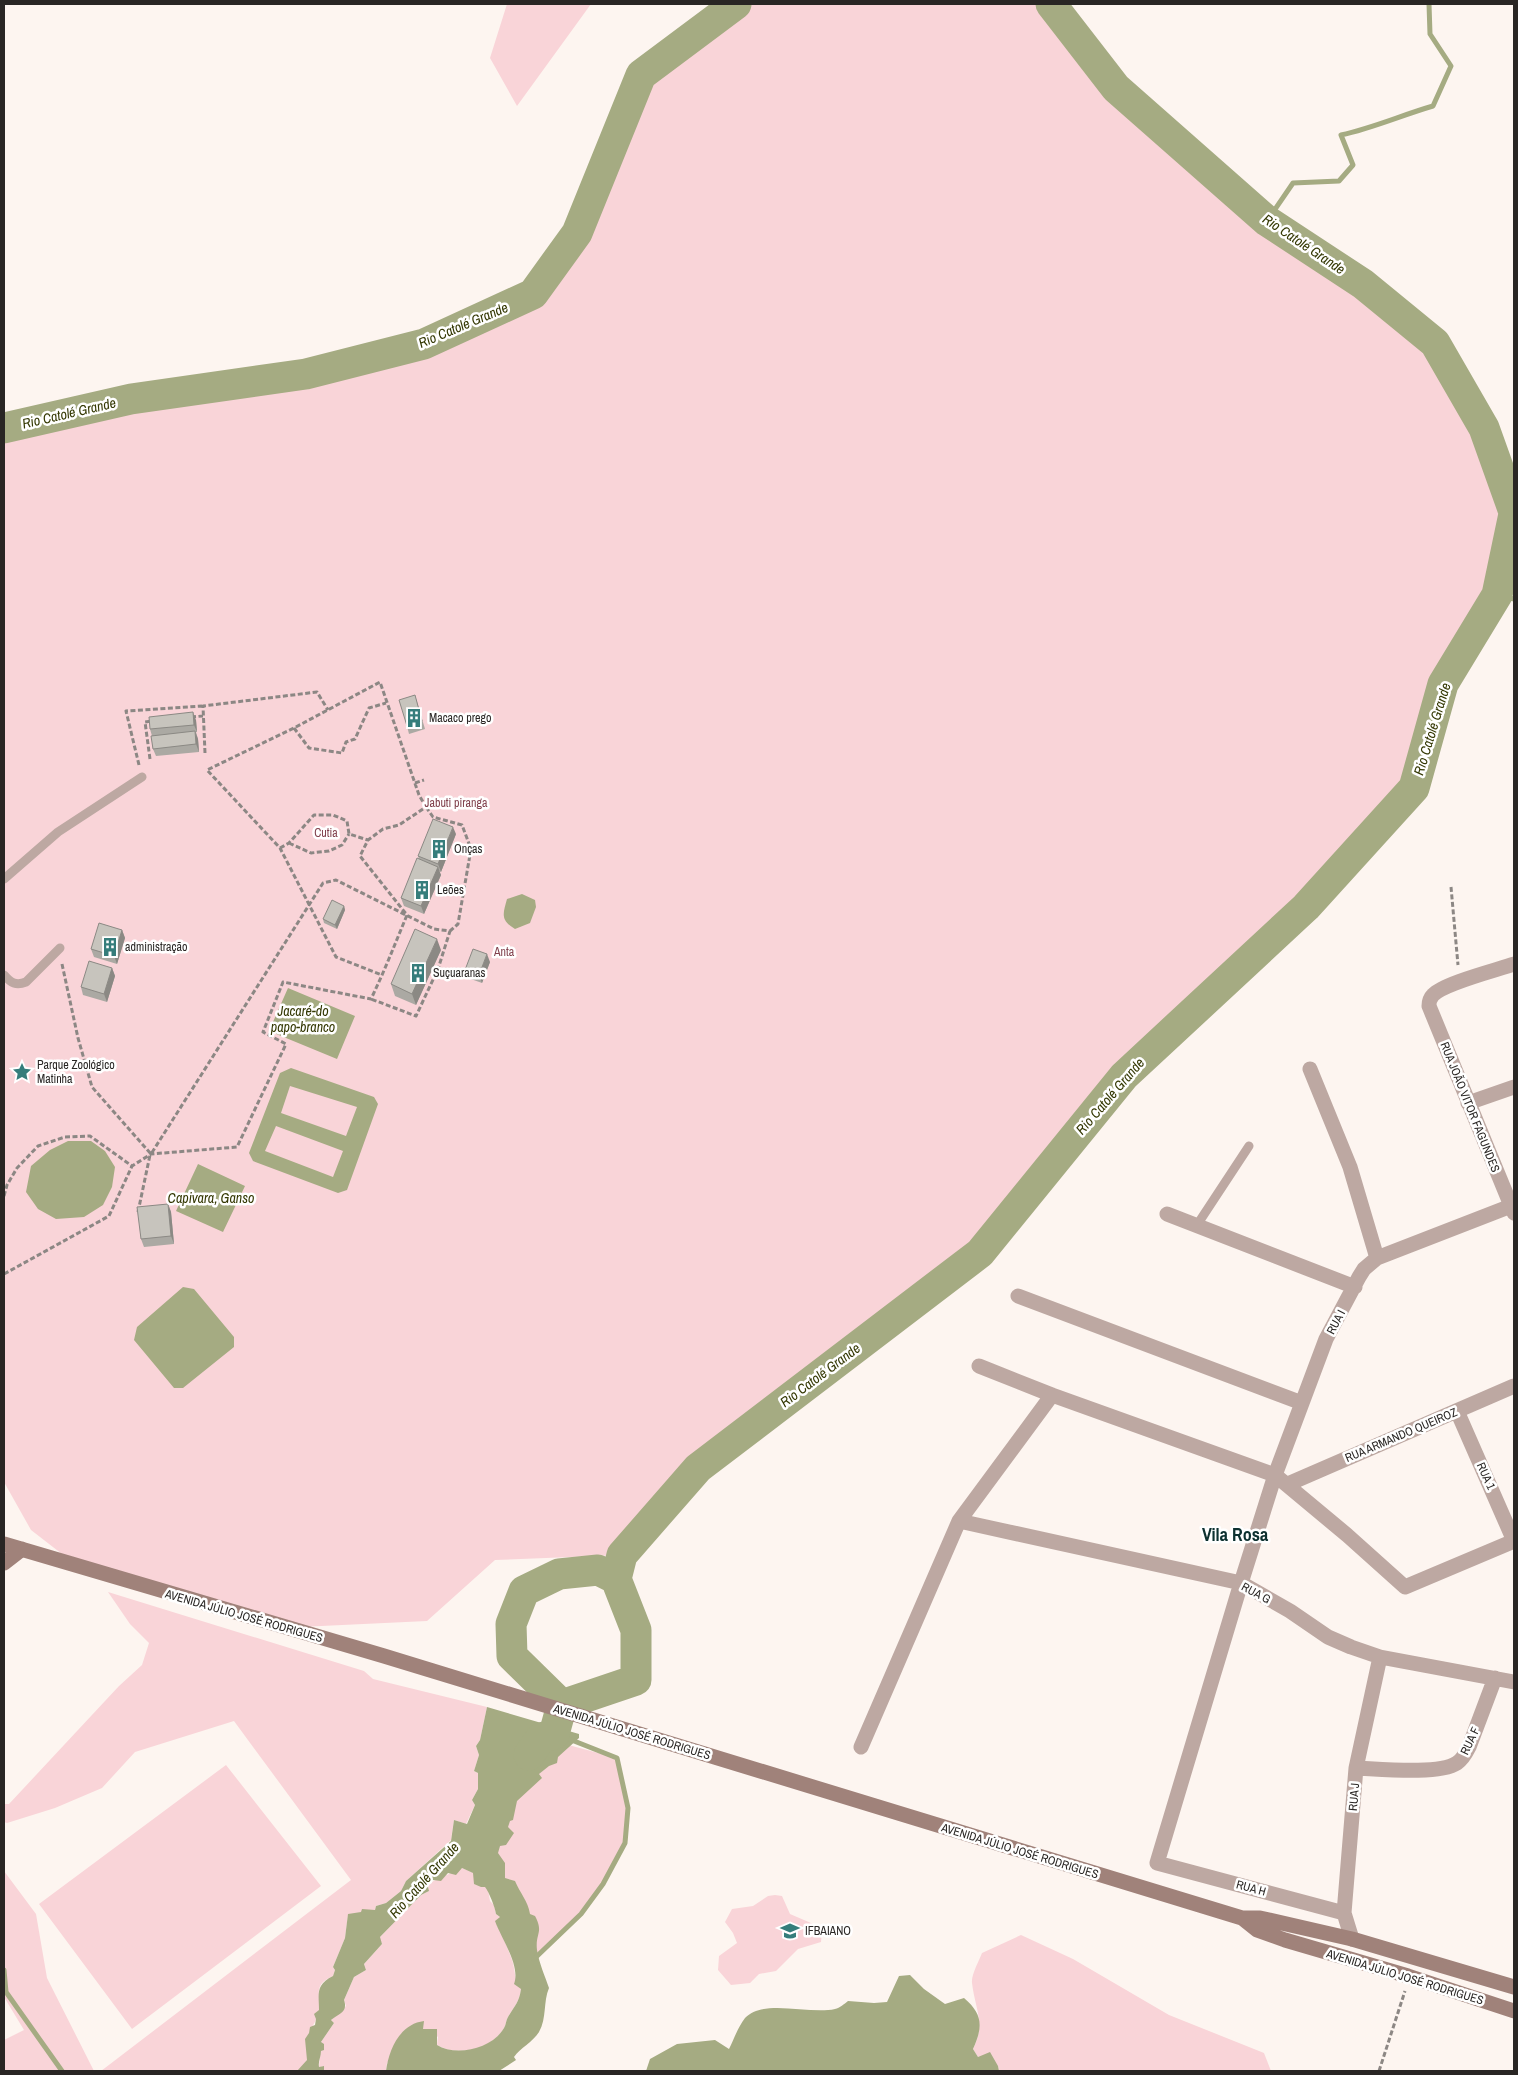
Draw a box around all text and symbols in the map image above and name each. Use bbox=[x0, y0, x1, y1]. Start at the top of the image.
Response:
water label: Rio Catolé Grande bbox=[1259, 210, 1349, 278]
water label: Rio Catolé Grande bbox=[415, 298, 511, 352]
water label: Rio Catolé Grande bbox=[20, 393, 118, 433]
water label: Rio Catolé Grande bbox=[1409, 681, 1455, 777]
building icon: Macaco prego bbox=[403, 707, 425, 729]
place label: Macaco prego bbox=[429, 710, 491, 726]
park label: Jabuti piranga bbox=[425, 795, 488, 811]
park label: Cutia bbox=[314, 825, 338, 841]
building icon: Onças bbox=[428, 838, 450, 860]
place label: Onças bbox=[454, 841, 483, 857]
building icon: Leões bbox=[411, 879, 433, 901]
place label: Leões bbox=[437, 882, 464, 898]
building icon: administração bbox=[99, 936, 121, 958]
place label: administração bbox=[125, 939, 187, 955]
park label: Anta bbox=[493, 944, 515, 960]
building icon: Suçuaranas bbox=[407, 962, 429, 984]
place label: Suçuaranas bbox=[433, 965, 486, 981]
water label: Jacaré-do papo-branco bbox=[270, 1002, 335, 1036]
street label: RUA JOÃO VITOR FAGUNDES bbox=[1436, 1039, 1504, 1175]
water label: Rio Catolé Grande bbox=[1072, 1054, 1148, 1138]
place label: Parque Zoológico Matinha bbox=[37, 1057, 115, 1087]
place icon: Parque Zoológico Matinha bbox=[11, 1061, 33, 1083]
water label: Capivara, Ganso bbox=[168, 1189, 254, 1207]
street label: RUA I bbox=[1323, 1307, 1349, 1337]
water label: Rio Catolé Grande bbox=[776, 1339, 864, 1411]
street label: RUA ARMANDO QUEIROZ bbox=[1343, 1404, 1459, 1466]
street label: RUA 1 bbox=[1473, 1460, 1499, 1493]
district label: Vila Rosa bbox=[1202, 1522, 1269, 1547]
street label: RUA G bbox=[1239, 1579, 1273, 1607]
street label: AVENIDA JÚLIO JOSÉ RODRIGUES bbox=[162, 1586, 325, 1646]
street label: AVENIDA JÚLIO JOSÉ RODRIGUES bbox=[551, 1700, 713, 1764]
street label: RUA F bbox=[1457, 1724, 1483, 1758]
street label: RUA J bbox=[1345, 1782, 1363, 1812]
street label: AVENIDA JÚLIO JOSÉ RODRIGUES bbox=[939, 1819, 1101, 1883]
water label: Rio Catolé Grande bbox=[385, 1838, 463, 1922]
street label: RUA H bbox=[1234, 1876, 1268, 1900]
school or university icon: IFBAIANO bbox=[779, 1920, 801, 1942]
place label: IFBAIANO bbox=[805, 1923, 851, 1939]
street label: AVENIDA JÚLIO JOSÉ RODRIGUES bbox=[1324, 1945, 1486, 2009]

